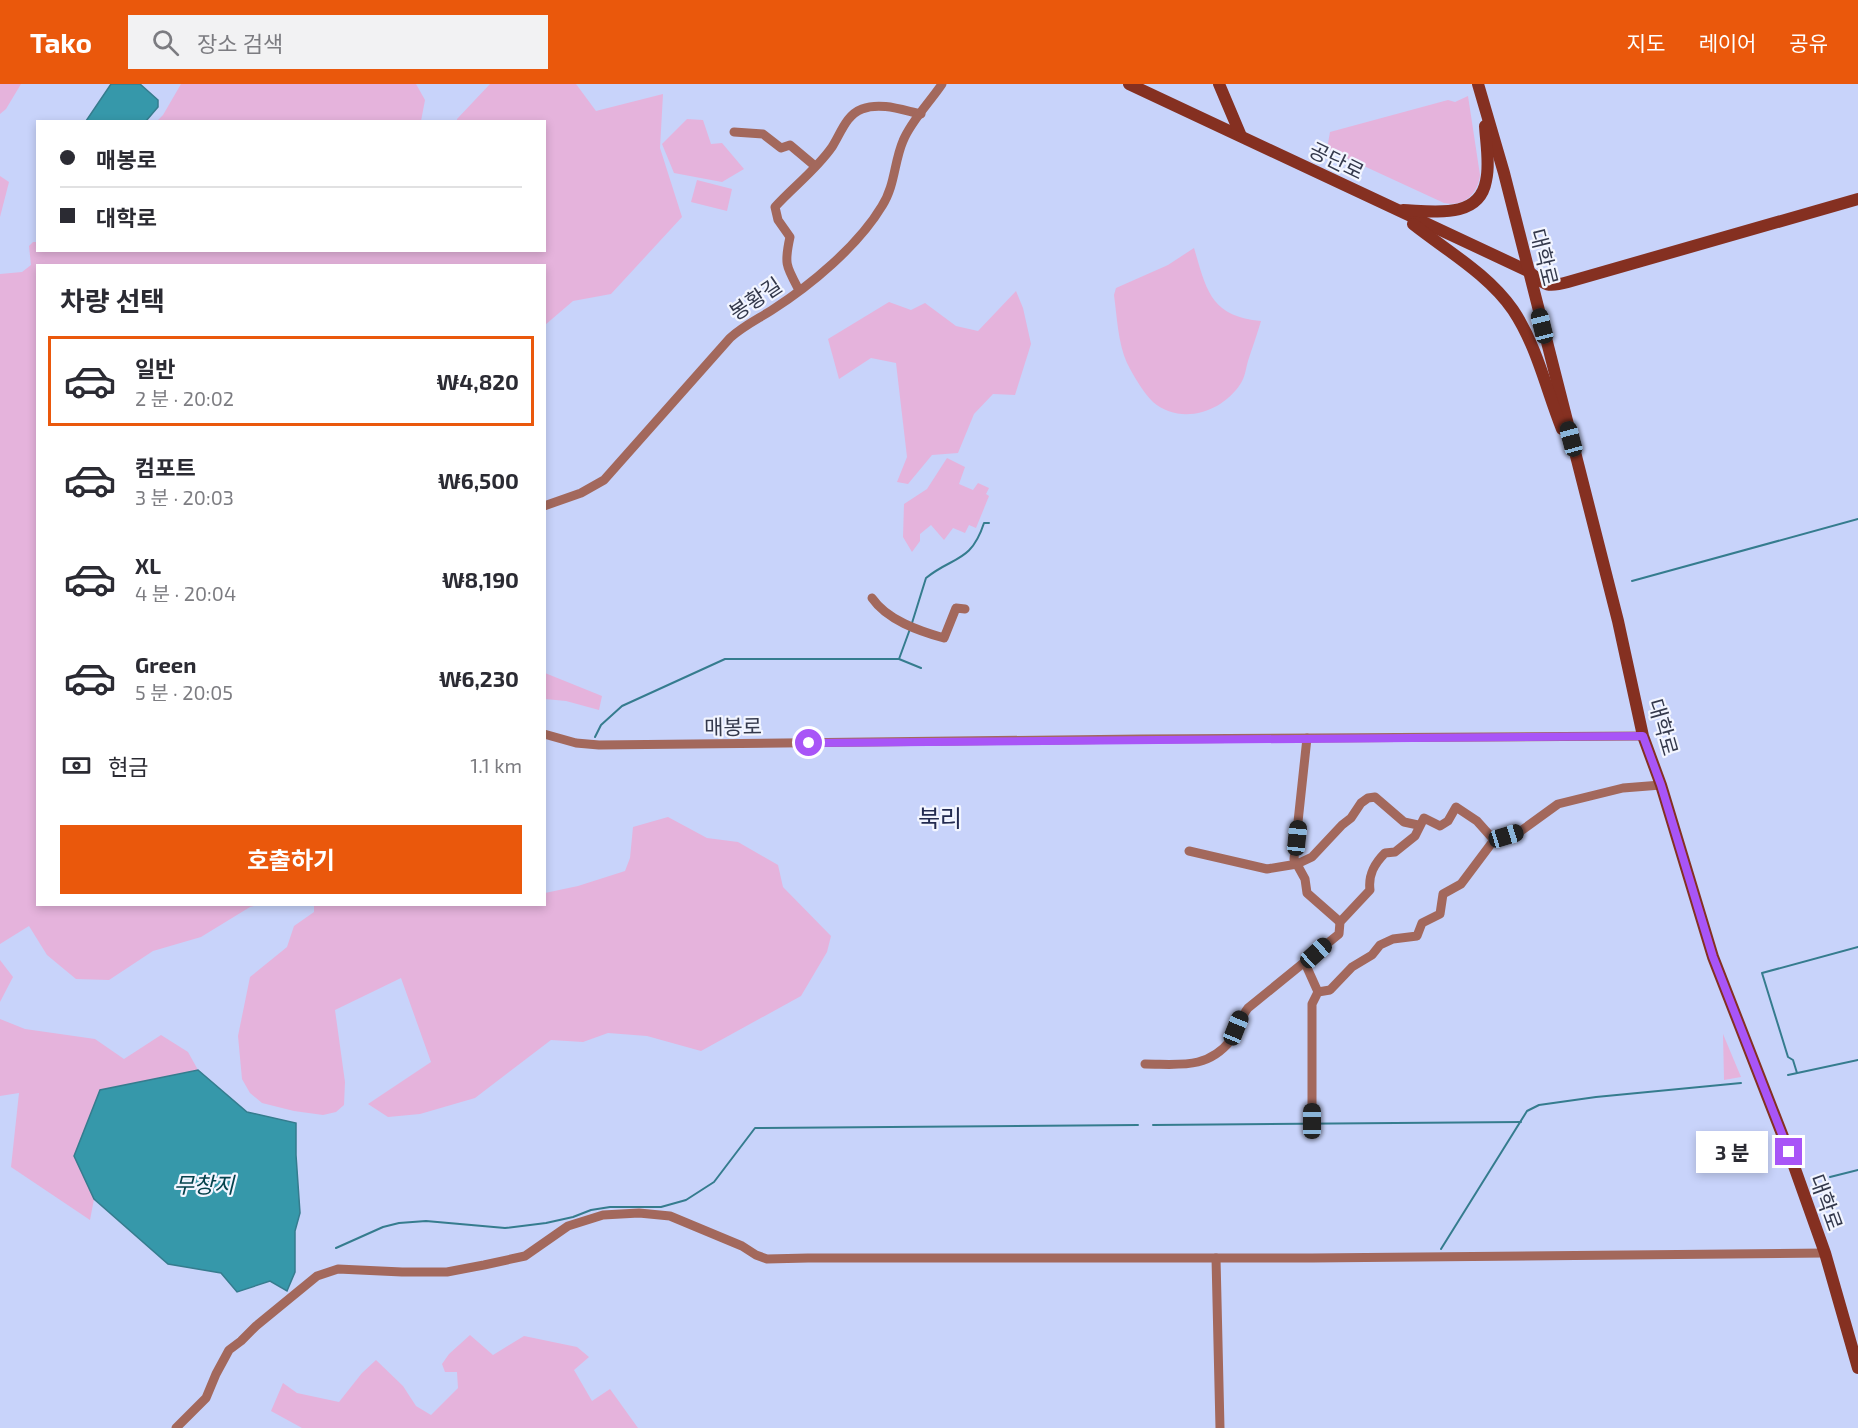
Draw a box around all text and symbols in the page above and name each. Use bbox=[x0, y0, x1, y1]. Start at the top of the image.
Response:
search box bbox=[128, 15, 548, 69]
text: Tako bbox=[30, 25, 92, 59]
icon: search bbox=[149, 26, 182, 59]
text: 장소 검색 bbox=[197, 30, 283, 56]
text: 지도 bbox=[1627, 30, 1665, 55]
text: 레이어 bbox=[1698, 30, 1756, 55]
text: 공유 bbox=[1789, 30, 1828, 55]
street label: 공단로 bbox=[1305, 136, 1369, 184]
text: 매봉로 bbox=[96, 146, 157, 172]
text: 대학로 bbox=[96, 204, 157, 230]
street label: 대학로 bbox=[1526, 226, 1564, 288]
street label: 봉황길 bbox=[724, 271, 786, 325]
text: 차량 선택 bbox=[60, 284, 165, 316]
car bbox=[1529, 306, 1555, 346]
icon: car bbox=[63, 354, 117, 408]
text: 일반 bbox=[135, 355, 175, 381]
text: ₩4,820 bbox=[437, 368, 519, 394]
text: 2 분 · 20:02 bbox=[135, 386, 234, 410]
car bbox=[1558, 419, 1584, 459]
icon: car bbox=[63, 453, 117, 507]
text: 컴포트 bbox=[135, 454, 196, 480]
text: ₩6,500 bbox=[438, 467, 519, 493]
text: 3 분 · 20:03 bbox=[135, 485, 234, 509]
icon: car bbox=[63, 552, 117, 606]
text: XL bbox=[135, 552, 161, 578]
text: ₩8,190 bbox=[442, 566, 519, 592]
text: 4 분 · 20:04 bbox=[135, 581, 236, 605]
icon: car bbox=[63, 651, 117, 705]
text: Green bbox=[135, 651, 197, 677]
text: ₩6,230 bbox=[439, 665, 519, 691]
text: 5 분 · 20:05 bbox=[135, 680, 233, 704]
street label: 대학로 bbox=[1644, 696, 1684, 758]
street label: 매봉로 bbox=[704, 713, 762, 739]
route start bbox=[795, 729, 822, 756]
icon: cash bbox=[60, 749, 93, 782]
text: 현금 bbox=[108, 753, 148, 779]
text: 1.1 km bbox=[470, 753, 522, 777]
district label: 북리 bbox=[918, 803, 962, 832]
car bbox=[1286, 819, 1308, 857]
car bbox=[1486, 822, 1526, 850]
button: 호출하기 bbox=[60, 825, 522, 894]
car bbox=[1297, 934, 1335, 972]
car bbox=[1221, 1008, 1251, 1048]
car bbox=[1303, 1103, 1321, 1139]
callout: 3 분 bbox=[1696, 1131, 1768, 1173]
route end bbox=[1775, 1138, 1802, 1165]
text: 3 분 bbox=[1715, 1140, 1749, 1164]
street label: 대학로 bbox=[1805, 1170, 1849, 1234]
water label: 무창지 bbox=[174, 1171, 236, 1197]

